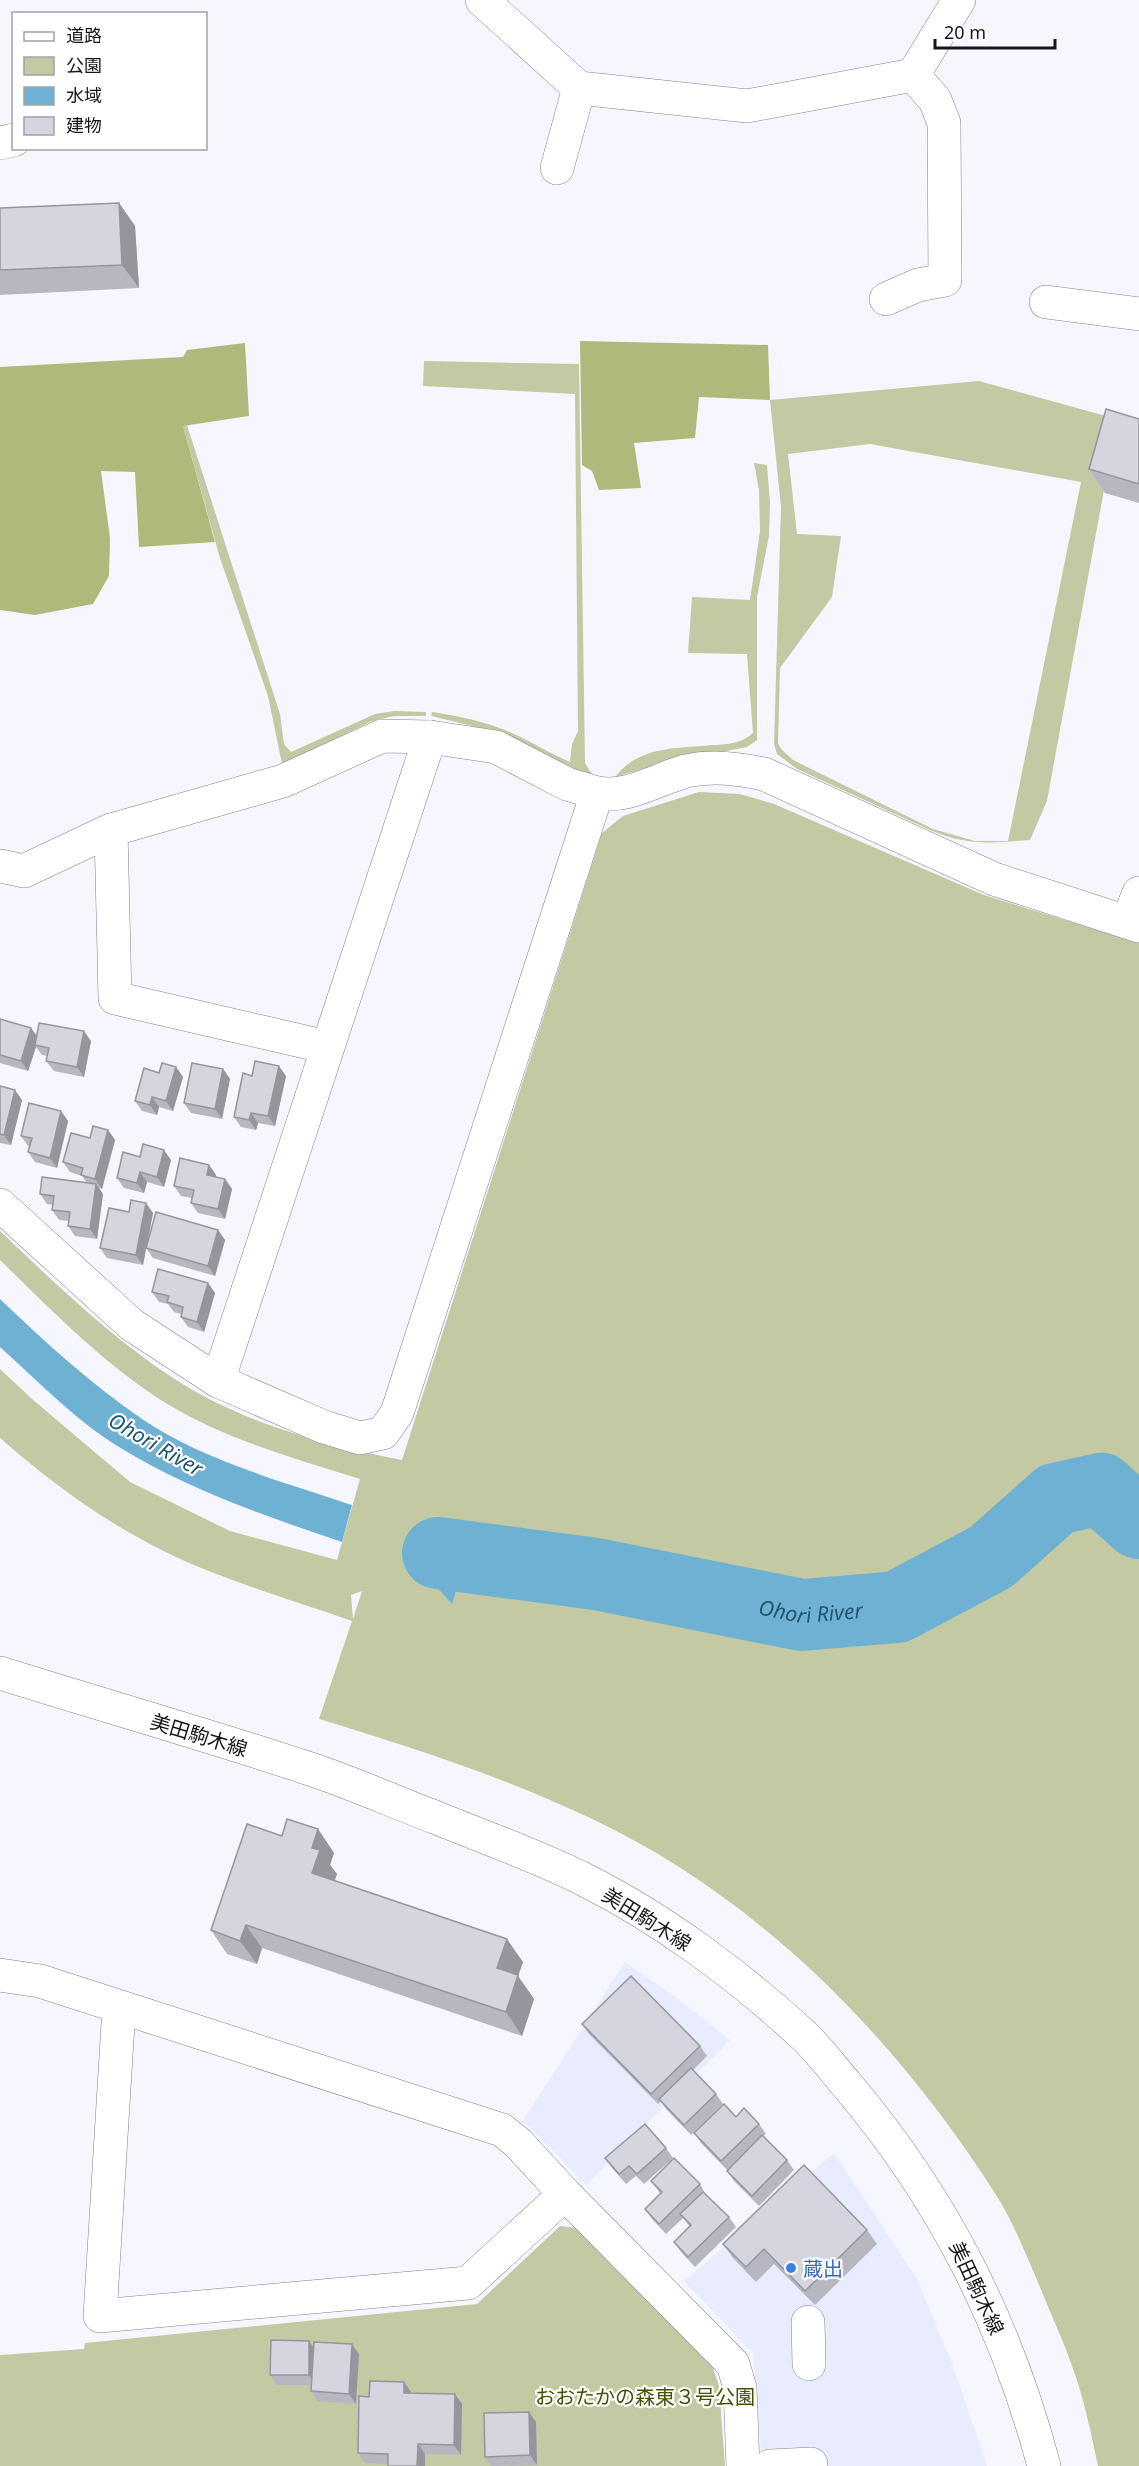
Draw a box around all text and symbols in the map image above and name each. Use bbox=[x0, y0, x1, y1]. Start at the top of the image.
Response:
legend bbox=[12, 12, 207, 150]
scale bar bbox=[935, 12, 1055, 50]
text: 20 m bbox=[944, 20, 986, 44]
text: 道路 bbox=[66, 23, 102, 47]
text: 公園 bbox=[66, 53, 102, 77]
text: 水域 bbox=[66, 83, 102, 107]
text: 建物 bbox=[66, 113, 102, 137]
water label: Ohori River bbox=[104, 1406, 210, 1483]
water label: Ohori River bbox=[756, 1593, 865, 1630]
street label: 美田駒木線 bbox=[147, 1707, 251, 1763]
street label: 美田駒木線 bbox=[597, 1881, 697, 1957]
street label: 美田駒木線 bbox=[944, 2237, 1010, 2339]
place label: 蔵出 bbox=[803, 2255, 843, 2282]
marker: 蔵出 bbox=[784, 2261, 798, 2275]
park label: おおたかの森東３号公園 bbox=[535, 2383, 755, 2410]

